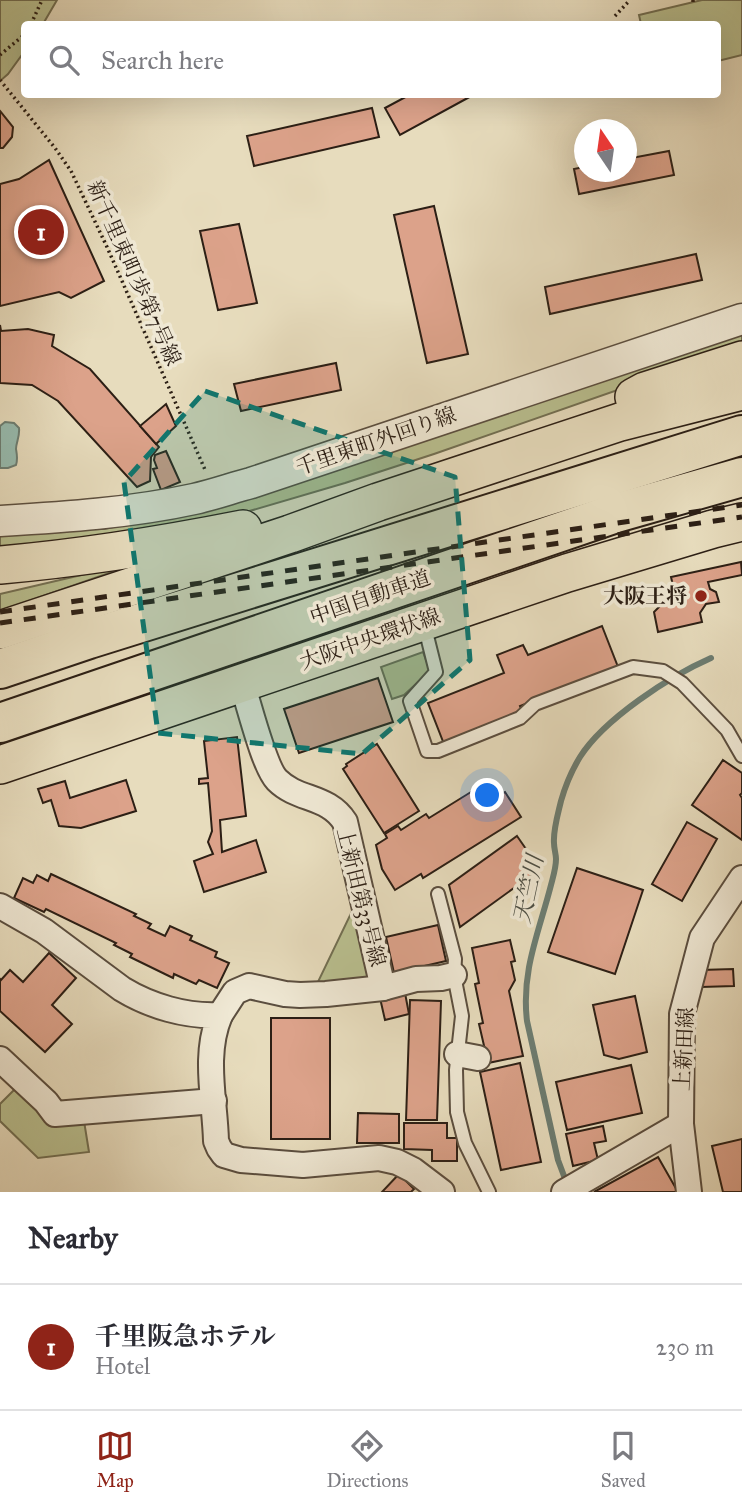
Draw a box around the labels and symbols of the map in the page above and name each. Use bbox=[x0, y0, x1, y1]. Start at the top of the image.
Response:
north arrow bbox=[574, 119, 637, 182]
street label: 新千里東町歩第7号線 bbox=[81, 176, 187, 370]
pin: 1 bbox=[18, 206, 64, 258]
street label: 千里東町外回り線 bbox=[292, 401, 460, 481]
street label: 中国自動車道 bbox=[306, 564, 434, 630]
place label: 大阪王将 bbox=[603, 583, 687, 609]
marker: 大阪王将 bbox=[693, 588, 709, 604]
street label: 大阪中央環状線 bbox=[296, 603, 444, 675]
your location bbox=[470, 778, 504, 812]
street label: 上新田第33号線 bbox=[331, 825, 391, 969]
water label: 天竺川 bbox=[507, 849, 549, 926]
street label: 上新田線 bbox=[669, 1006, 699, 1092]

